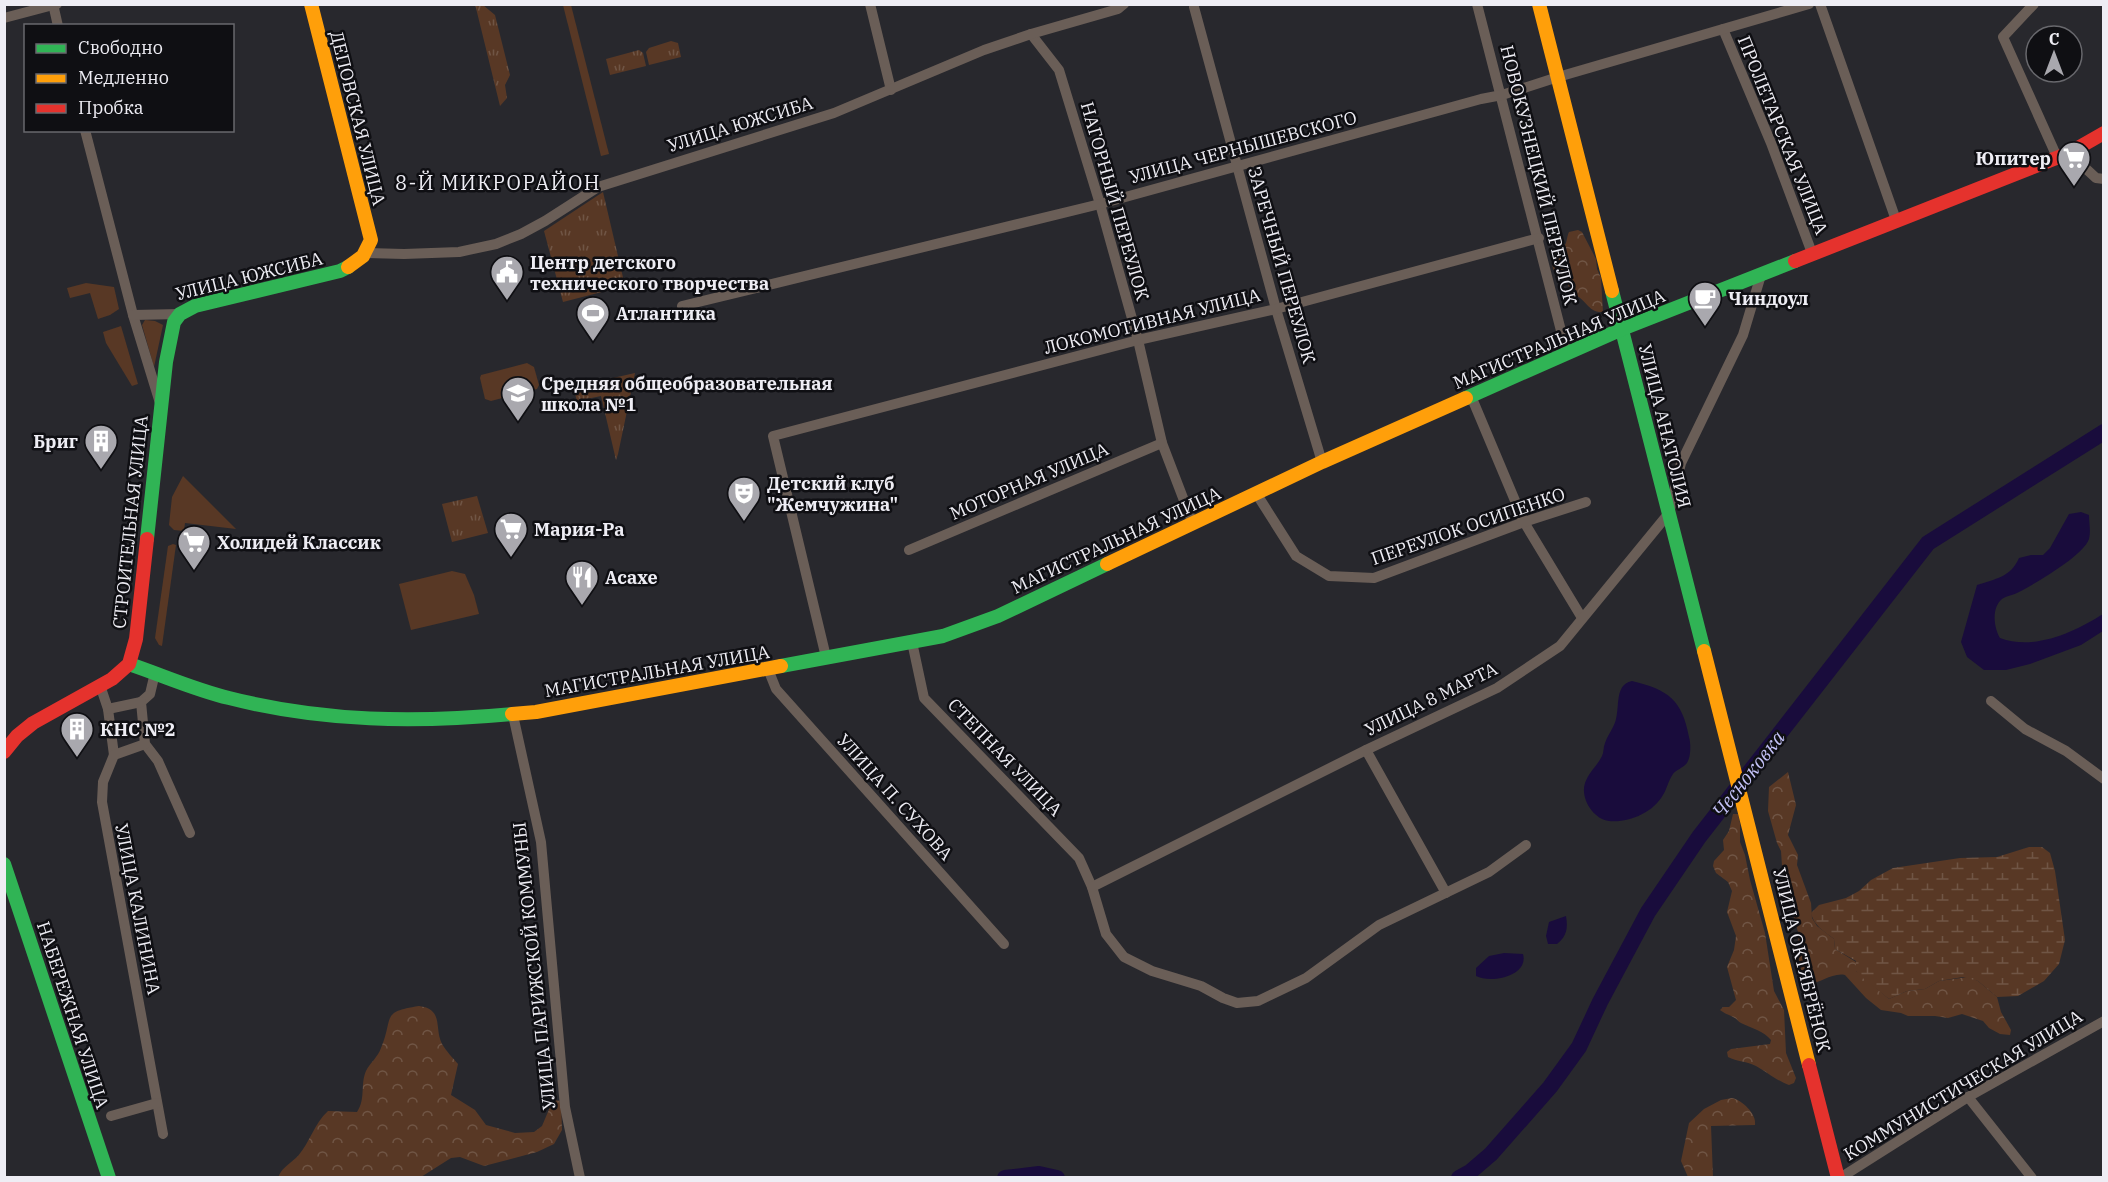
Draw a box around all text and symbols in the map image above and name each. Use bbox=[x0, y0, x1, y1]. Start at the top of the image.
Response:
legend bbox=[24, 24, 234, 132]
north arrow bbox=[2024, 24, 2084, 84]
street label: ДЕПОВСКАЯ УЛИЦА bbox=[325, 28, 391, 208]
text: С bbox=[2049, 29, 2059, 49]
street label: ПРОЛЕТАРСКАЯ УЛИЦА bbox=[1733, 32, 1834, 238]
text: Свободно bbox=[78, 36, 163, 59]
street label: НОВОКУЗНЕЦКИЙ ПЕРЕУЛОК bbox=[1496, 43, 1583, 308]
text: Медленно bbox=[78, 66, 169, 89]
street label: УЛИЦА ЮЖСИБА bbox=[664, 91, 816, 157]
text: Пробка bbox=[78, 96, 144, 119]
street label: НАГОРНЫЙ ПЕРЕУЛОК bbox=[1076, 99, 1155, 304]
street label: УЛИЦА ЧЕРНЫШЕВСКОГО bbox=[1127, 106, 1359, 188]
supermarket icon: Юпитер bbox=[2056, 140, 2092, 187]
place label: Юпитер bbox=[1975, 147, 2051, 170]
street label: ЗАРЕЧНЫЙ ПЕРЕУЛОК bbox=[1243, 164, 1321, 367]
district label: 8-Й МИКРОРАЙОН bbox=[395, 169, 601, 196]
street label: УЛИЦА ЮЖСИБА bbox=[173, 246, 326, 305]
place label: Центр детского технического творчества bbox=[530, 251, 769, 295]
public building icon: Центр детского технического творчества bbox=[489, 254, 525, 301]
cafe icon: Чиндоул bbox=[1687, 280, 1723, 327]
street label: ЛОКОМОТИВНАЯ УЛИЦА bbox=[1041, 283, 1263, 359]
street label: МАГИСТРАЛЬНАЯ УЛИЦА bbox=[1449, 284, 1669, 394]
place label: Чиндоул bbox=[1728, 287, 1809, 310]
sports icon: Атлантика bbox=[575, 295, 611, 342]
place label: Атлантика bbox=[616, 302, 716, 325]
street label: УЛИЦА АНАТОЛИЯ bbox=[1634, 342, 1696, 510]
place label: Средняя общеобразовательная школа №1 bbox=[541, 372, 833, 416]
school or university icon: Средняя общеобразовательная школа №1 bbox=[500, 375, 536, 422]
street label: СТРОИТЕЛЬНАЯ УЛИЦА bbox=[107, 413, 153, 630]
building icon: Бриг bbox=[83, 423, 119, 470]
place label: Бриг bbox=[33, 430, 78, 453]
street label: МОТОРНАЯ УЛИЦА bbox=[946, 437, 1112, 525]
place label: Детский клуб "Жемчужина" bbox=[767, 472, 898, 516]
theatre icon: Детский клуб "Жемчужина" bbox=[726, 475, 762, 522]
street label: МАГИСТРАЛЬНАЯ УЛИЦА bbox=[1008, 481, 1225, 599]
street label: ПЕРЕУЛОК ОСИПЕНКО bbox=[1368, 482, 1568, 570]
supermarket icon: Мария-Ра bbox=[493, 511, 529, 558]
place label: Мария-Ра bbox=[534, 518, 625, 541]
supermarket icon: Холидей Классик bbox=[176, 524, 212, 571]
place label: Холидей Классик bbox=[217, 531, 381, 554]
restaurant icon: Асахе bbox=[564, 559, 600, 606]
place label: Асахе bbox=[605, 566, 658, 589]
street label: МАГИСТРАЛЬНАЯ УЛИЦА bbox=[543, 640, 772, 702]
street label: УЛИЦА 8 МАРТА bbox=[1361, 657, 1502, 741]
street label: СТЕПНАЯ УЛИЦА bbox=[943, 693, 1068, 821]
building icon: КНС №2 bbox=[59, 711, 95, 758]
place label: КНС №2 bbox=[100, 718, 176, 741]
water label: Чесноковка bbox=[1705, 725, 1791, 823]
street label: УЛИЦА П. СУХОВА bbox=[832, 729, 958, 866]
street label: УЛИЦА ПАРИЖСКОЙ КОММУНЫ bbox=[507, 821, 561, 1111]
street label: УЛИЦА КАЛИНИНА bbox=[110, 822, 166, 997]
street label: УЛИЦА ОКТЯБРЁНОК bbox=[1768, 865, 1836, 1055]
street label: НАБЕРЕЖНАЯ УЛИЦА bbox=[32, 918, 114, 1112]
street label: КОММУНИСТИЧЕСКАЯ УЛИЦА bbox=[1840, 1004, 2087, 1165]

